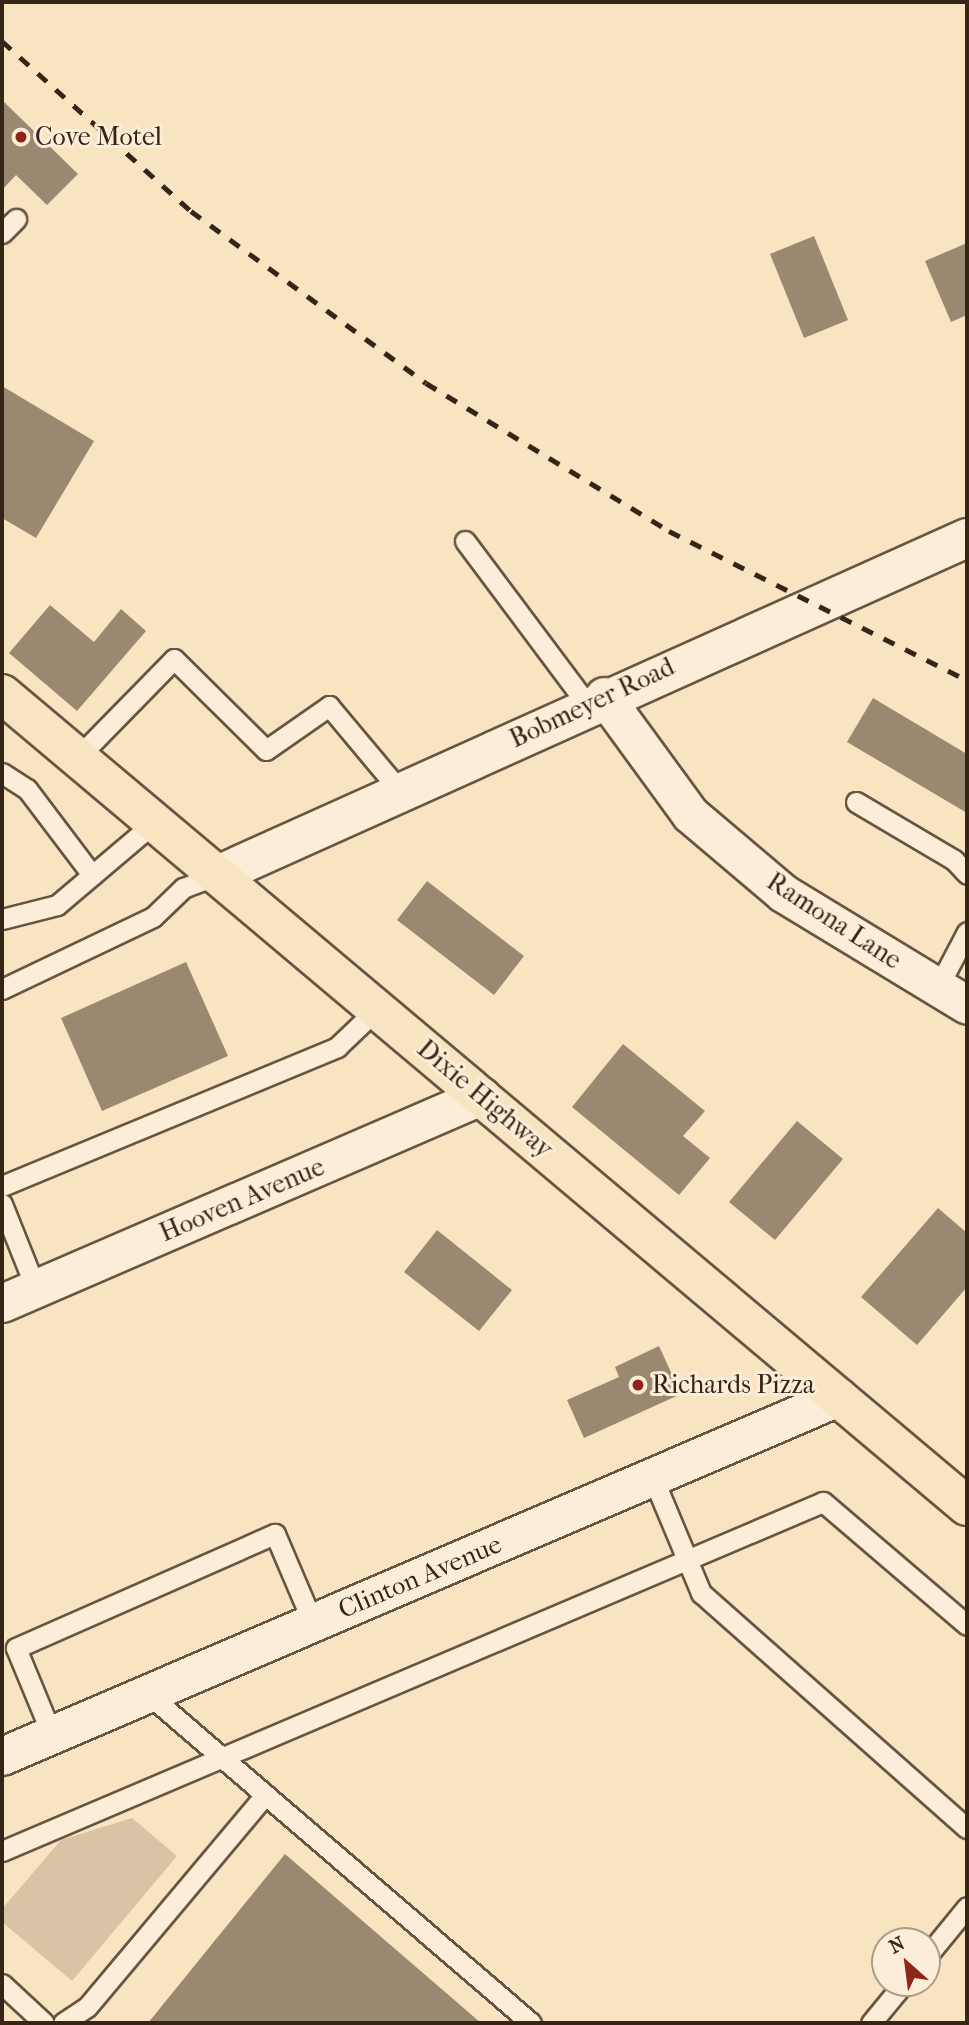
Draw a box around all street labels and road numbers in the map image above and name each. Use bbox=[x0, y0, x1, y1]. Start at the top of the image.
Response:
street label: Bobmeyer Road bbox=[505, 651, 679, 755]
street label: Ramona Lane bbox=[761, 866, 907, 976]
street label: Dixie Highway bbox=[411, 1033, 559, 1165]
street label: Hooven Avenue bbox=[155, 1151, 329, 1249]
street label: Clinton Avenue bbox=[334, 1529, 506, 1625]

